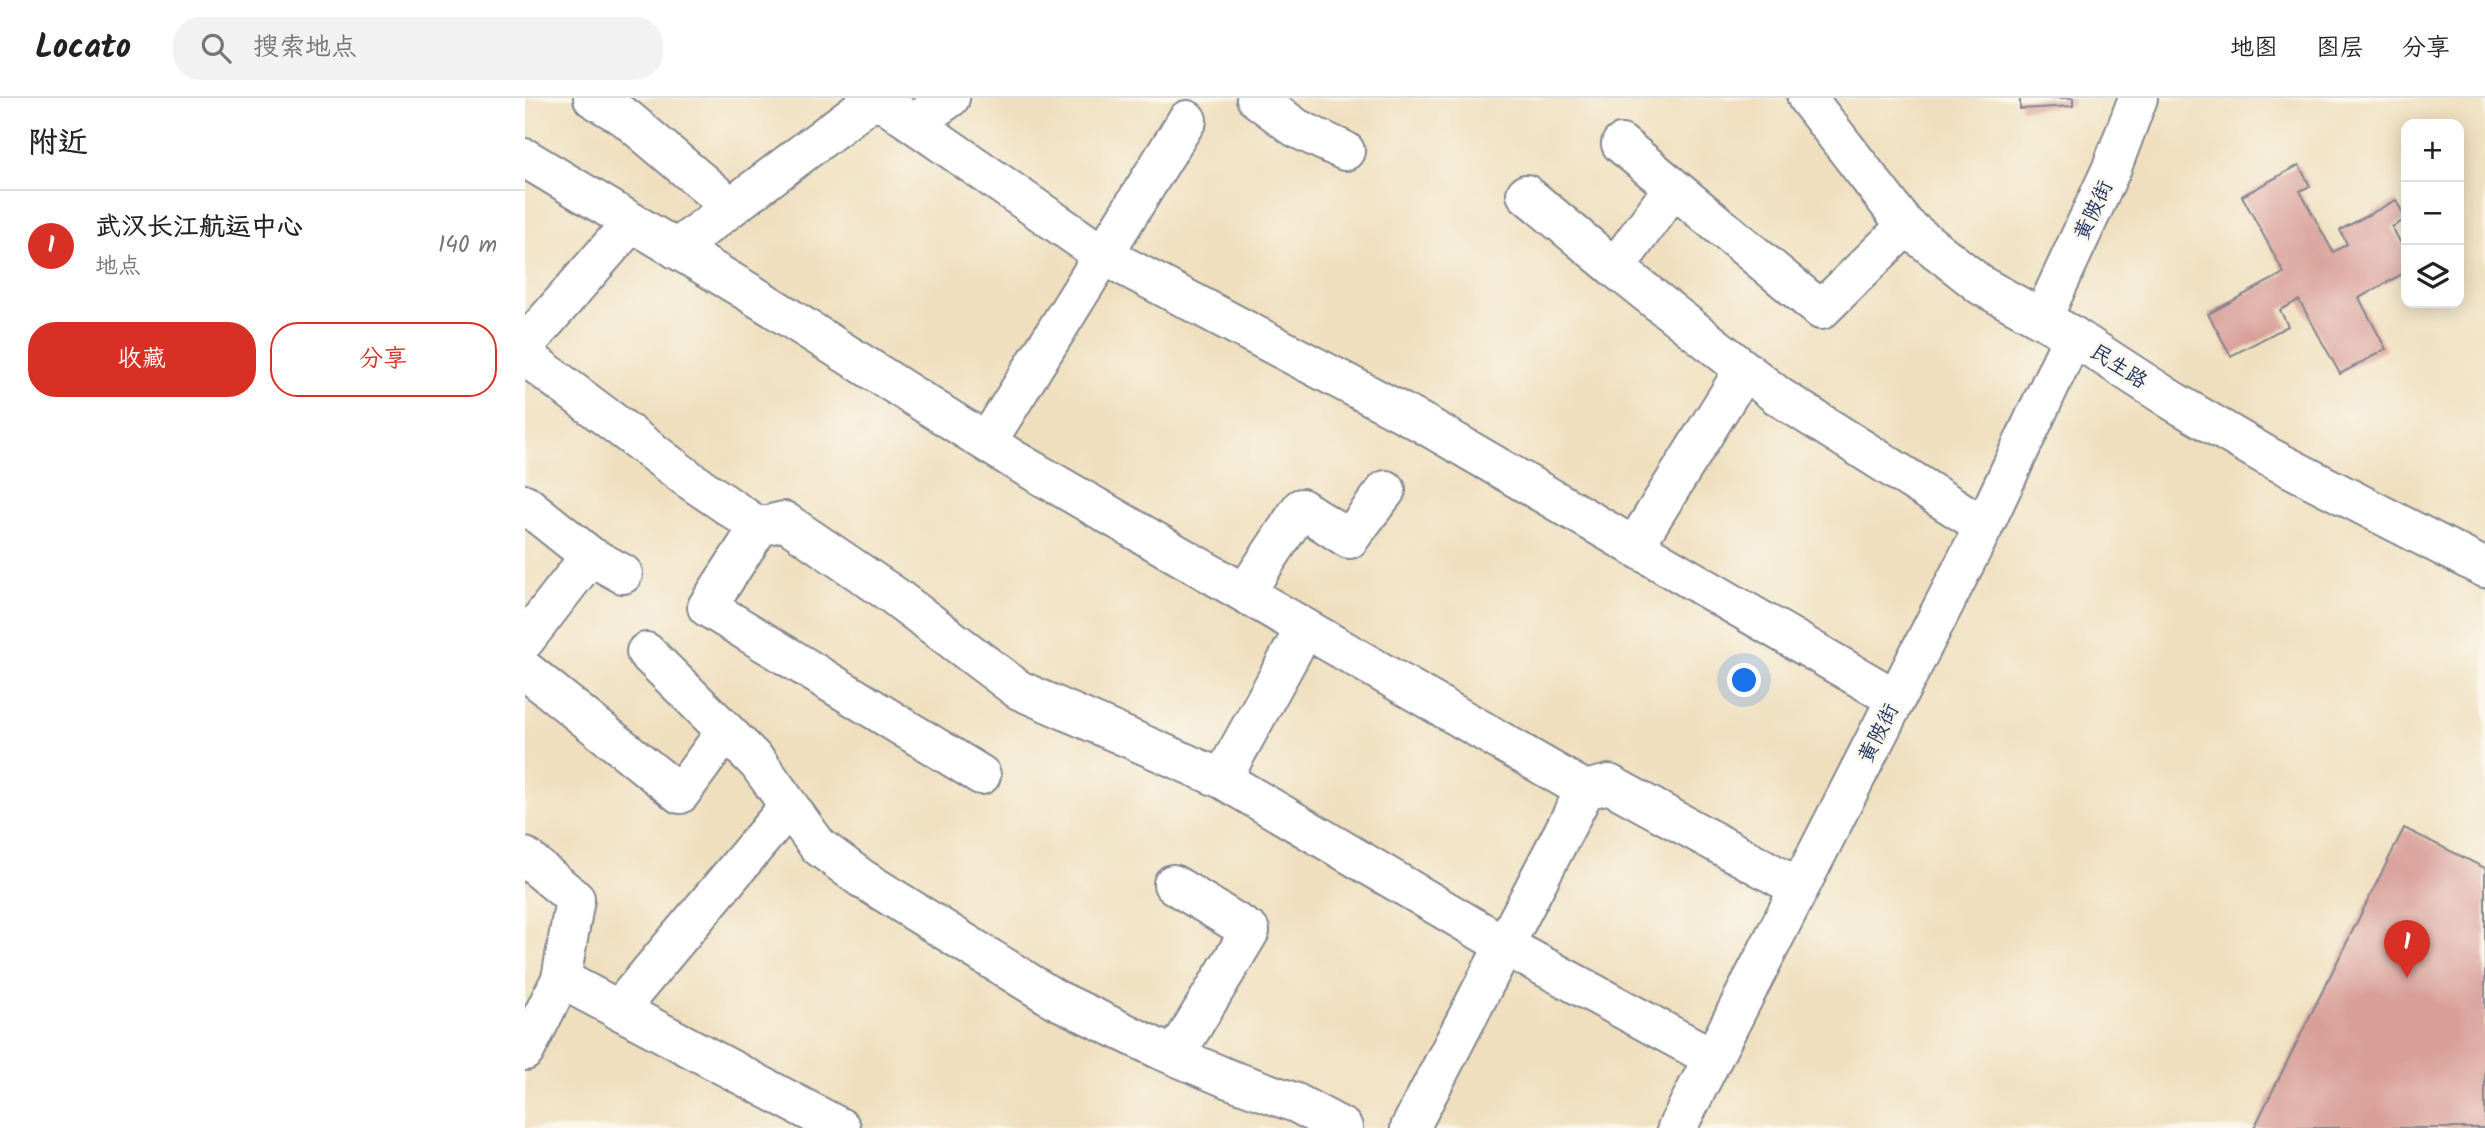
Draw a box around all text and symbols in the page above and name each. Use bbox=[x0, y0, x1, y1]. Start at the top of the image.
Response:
search box bbox=[173, 17, 663, 80]
text: Locato bbox=[35, 22, 131, 75]
text: 搜索地点 bbox=[253, 27, 357, 69]
icon: search bbox=[197, 29, 235, 67]
text: 地图 bbox=[2230, 29, 2278, 68]
text: 图层 bbox=[2316, 29, 2364, 68]
text: 分享 bbox=[2402, 29, 2450, 68]
map controls bbox=[2401, 119, 2464, 308]
button: + bbox=[2401, 119, 2464, 182]
text: 附近 bbox=[28, 120, 88, 168]
street label: 黄陂街 bbox=[2066, 175, 2123, 246]
button: − bbox=[2401, 182, 2464, 245]
text: 武汉长江航运中心 bbox=[95, 207, 303, 249]
text: 1 bbox=[48, 228, 54, 264]
text: 140 m bbox=[438, 228, 497, 264]
button: layers bbox=[2401, 245, 2464, 308]
text: 地点 bbox=[95, 249, 141, 285]
button: 收藏 bbox=[28, 322, 256, 397]
button: 分享 bbox=[270, 322, 497, 397]
street label: 民生路 bbox=[2083, 336, 2154, 398]
your location bbox=[1727, 663, 1761, 697]
street label: 黄陂街 bbox=[1850, 698, 1908, 769]
pin: 1 bbox=[2384, 920, 2430, 978]

